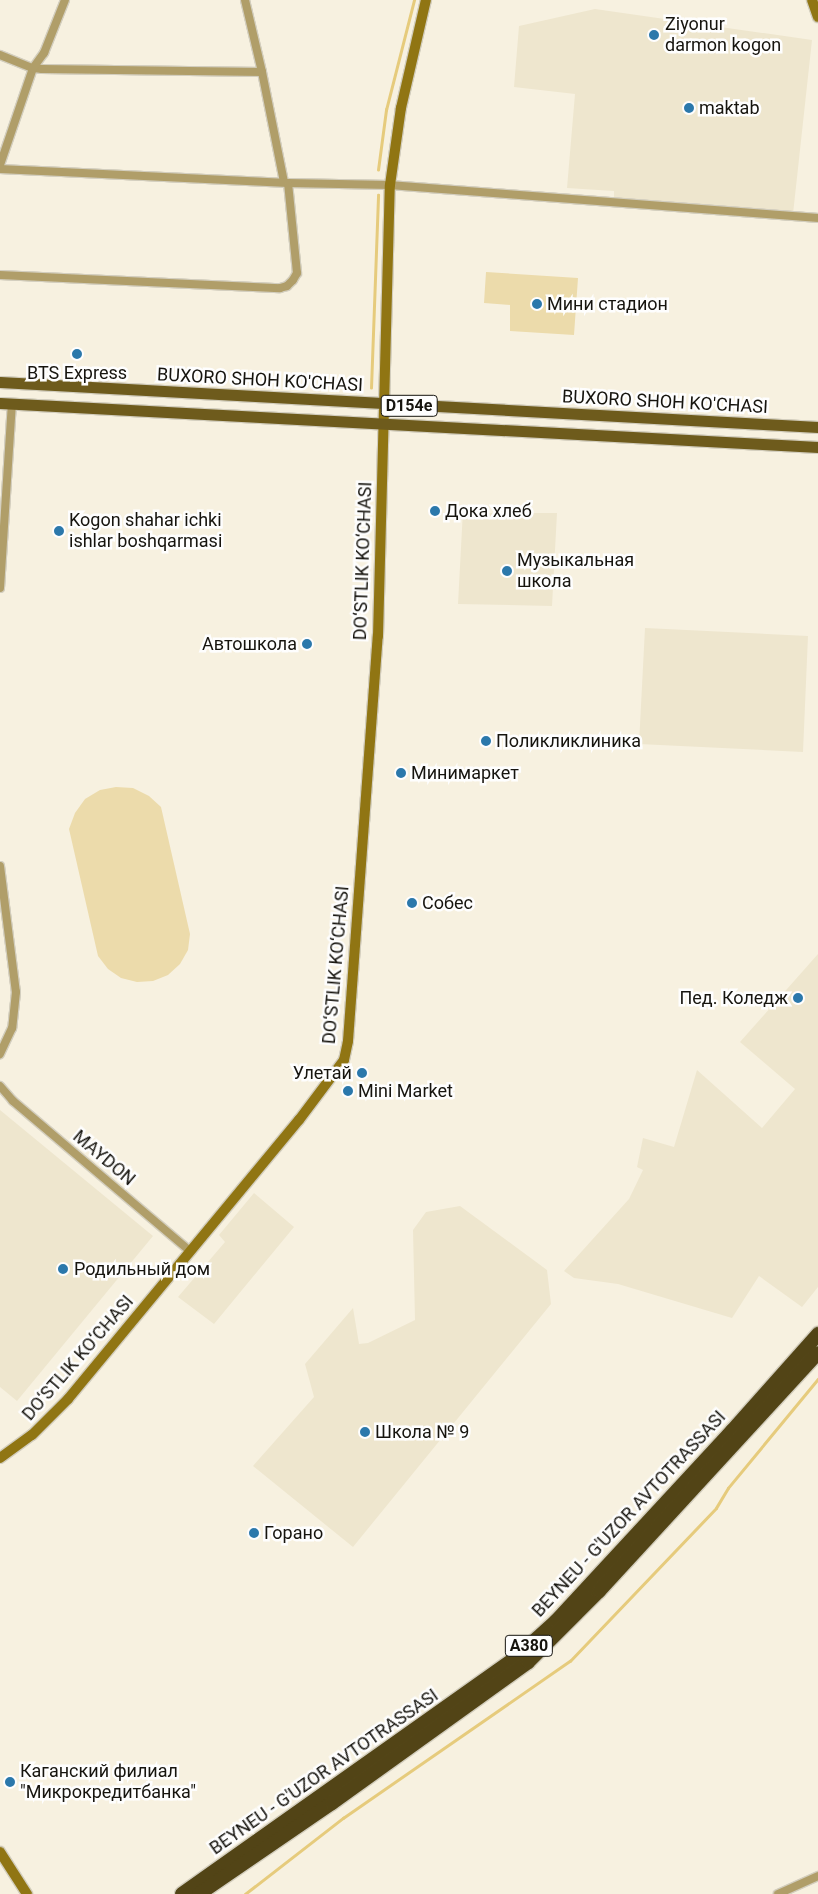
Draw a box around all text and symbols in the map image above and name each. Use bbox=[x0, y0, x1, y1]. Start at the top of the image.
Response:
place label: Ziyonur darmon kogon bbox=[665, 14, 781, 56]
marker: Ziyonur darmon kogon bbox=[647, 28, 661, 42]
place label: maktab bbox=[699, 97, 759, 119]
marker: maktab bbox=[683, 102, 695, 114]
place label: Мини стадион bbox=[547, 293, 668, 315]
marker: Мини стадион bbox=[531, 298, 543, 310]
marker: BTS Express bbox=[71, 348, 83, 360]
place label: BTS Express bbox=[27, 362, 127, 384]
street label: BUXORO SHOH KO'CHASI bbox=[157, 364, 363, 396]
street label: BUXORO SHOH KO'CHASI bbox=[562, 386, 768, 418]
road number: D154e bbox=[380, 392, 438, 420]
street label: DO‘STLIK KO‘CHASI bbox=[349, 481, 377, 641]
place label: Дока хлеб bbox=[445, 500, 532, 522]
marker: Дока хлеб bbox=[429, 505, 441, 517]
place label: Kogon shahar ichki ishlar boshqarmasi bbox=[69, 510, 222, 552]
marker: Kogon shahar ichki ishlar boshqarmasi bbox=[53, 525, 65, 537]
place label: Музыкальная школа bbox=[517, 550, 634, 592]
marker: Музыкальная школа bbox=[501, 565, 513, 577]
place label: Автошкола bbox=[202, 633, 297, 655]
marker: Автошкола bbox=[301, 638, 313, 650]
place label: Поликликлиника bbox=[496, 730, 641, 752]
marker: Поликликлиника bbox=[480, 735, 492, 747]
place label: Минимаркет bbox=[411, 762, 519, 784]
marker: Минимаркет bbox=[395, 767, 407, 779]
street label: DO‘STLIK KO‘CHASI bbox=[318, 885, 354, 1045]
place label: Собеc bbox=[422, 892, 473, 914]
marker: Собеc bbox=[406, 897, 418, 909]
place label: Пед. Коледж bbox=[679, 987, 788, 1009]
marker: Пед. Коледж bbox=[792, 992, 804, 1004]
place label: Улетай bbox=[293, 1062, 352, 1084]
marker: Улетай bbox=[356, 1067, 368, 1079]
place label: Mini Market bbox=[358, 1080, 453, 1102]
marker: Mini Market bbox=[342, 1085, 354, 1097]
street label: MAYDON bbox=[68, 1126, 140, 1190]
place label: Родильный дом bbox=[74, 1258, 210, 1280]
marker: Родильный дом bbox=[56, 1262, 70, 1276]
street label: DO‘STLIK KO‘CHASI bbox=[18, 1291, 138, 1425]
street label: BEYNEU - G'UZOR AVTOTRASSASI bbox=[528, 1407, 730, 1621]
place label: Школа № 9 bbox=[375, 1421, 469, 1443]
marker: Школа № 9 bbox=[359, 1426, 371, 1438]
place label: Горано bbox=[264, 1522, 323, 1544]
marker: Горано bbox=[248, 1527, 260, 1539]
road number: A380 bbox=[504, 1632, 554, 1660]
street label: BEYNEU - G'UZOR AVTOTRASSASI bbox=[206, 1685, 442, 1859]
place label: Каганский филиал "Микрокредитбанка" bbox=[20, 1761, 196, 1804]
marker: Каганский филиал "Микрокредитбанка" bbox=[4, 1776, 16, 1788]

